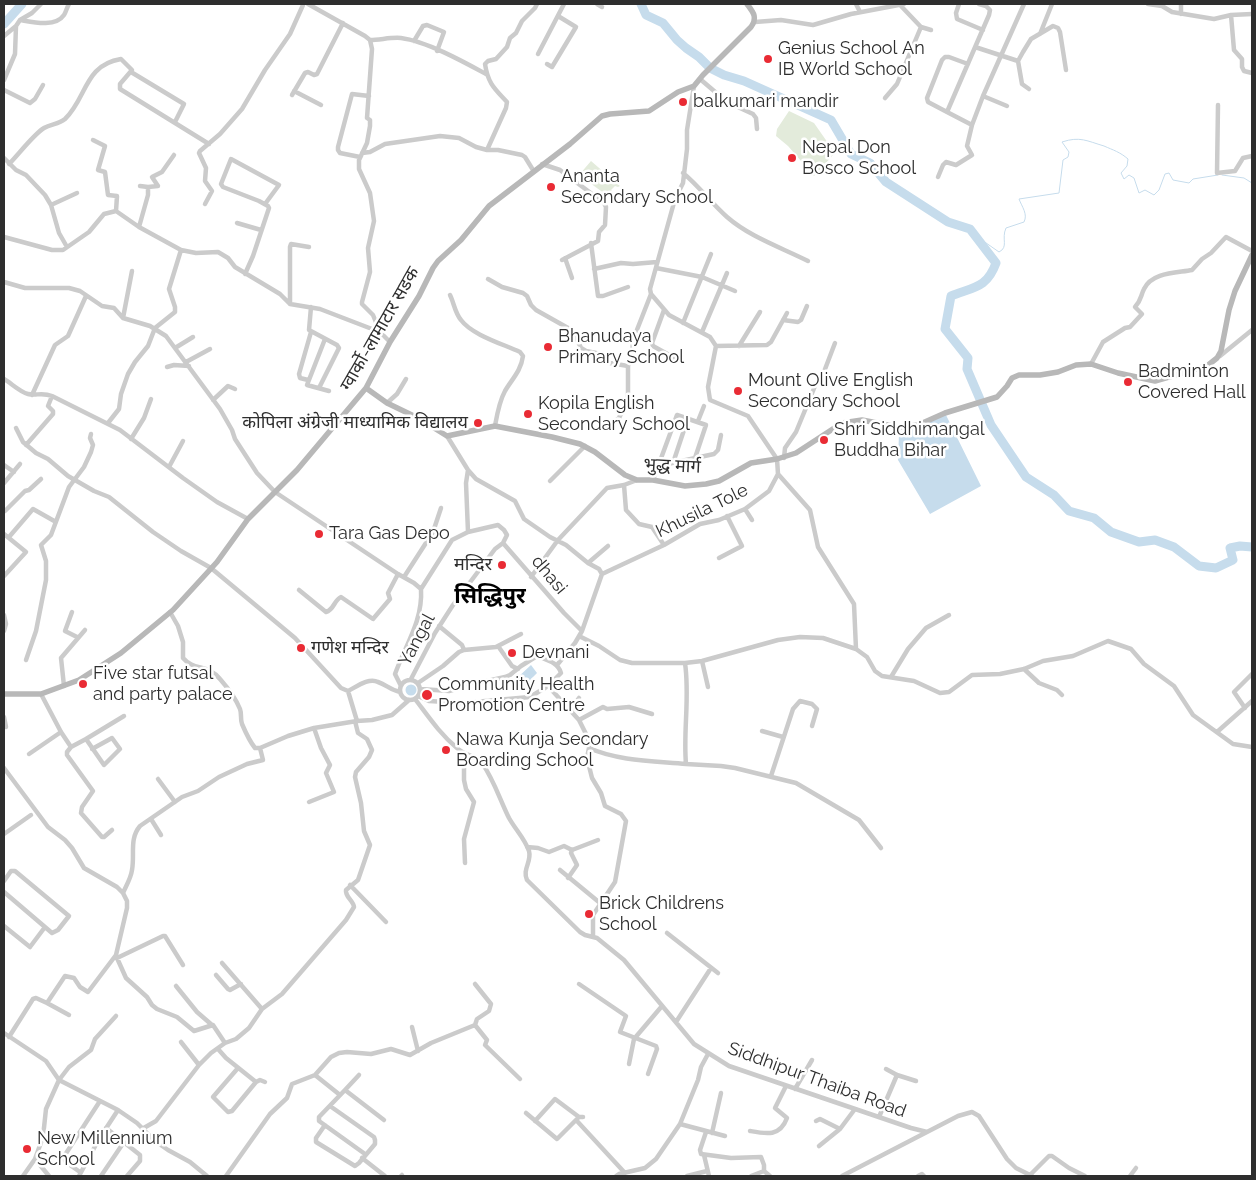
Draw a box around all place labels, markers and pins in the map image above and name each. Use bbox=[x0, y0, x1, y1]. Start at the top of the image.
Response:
place label: Genius School An IB World School bbox=[778, 38, 925, 80]
marker: Genius School An IB World School bbox=[762, 53, 774, 65]
place label: balkumari mandir bbox=[693, 91, 839, 113]
marker: balkumari mandir bbox=[677, 96, 689, 108]
place label: Nepal Don Bosco School bbox=[802, 137, 916, 180]
marker: Nepal Don Bosco School bbox=[786, 152, 798, 164]
place label: Ananta Secondary School bbox=[561, 166, 713, 208]
marker: Ananta Secondary School bbox=[545, 181, 557, 193]
place label: Bhanudaya Primary School bbox=[558, 326, 684, 368]
marker: Bhanudaya Primary School bbox=[542, 341, 554, 353]
place label: Badminton Covered Hall bbox=[1138, 361, 1246, 404]
place label: Mount Olive English Secondary School bbox=[748, 370, 913, 412]
marker: Badminton Covered Hall bbox=[1122, 376, 1134, 388]
marker: Mount Olive English Secondary School bbox=[732, 385, 744, 397]
place label: Kopila English Secondary School bbox=[538, 393, 690, 436]
marker: Kopila English Secondary School bbox=[522, 408, 534, 420]
place label: कोपिला अंग्रेजी माध्यामिक विद्यालय bbox=[242, 412, 468, 434]
marker: कोपिला अंग्रेजी माध्यामिक विद्यालय bbox=[472, 417, 484, 429]
place label: Shri Siddhimangal Buddha Bihar bbox=[834, 419, 985, 462]
marker: Shri Siddhimangal Buddha Bihar bbox=[818, 434, 830, 446]
place label: Tara Gas Depo bbox=[329, 523, 450, 545]
marker: Tara Gas Depo bbox=[313, 528, 325, 540]
place label: मन्दिर bbox=[454, 554, 492, 576]
marker: मन्दिर bbox=[496, 559, 508, 571]
place label: गणेश मन्दिर bbox=[311, 637, 389, 659]
marker: गणेश मन्दिर bbox=[295, 642, 307, 654]
place label: Devnani bbox=[522, 642, 589, 664]
marker: Devnani bbox=[506, 647, 518, 659]
place label: Five star futsal and party palace bbox=[93, 663, 233, 706]
place label: Community Health Promotion Centre bbox=[438, 674, 595, 716]
marker: Five star futsal and party palace bbox=[77, 678, 89, 690]
marker: Community Health Promotion Centre bbox=[420, 688, 434, 702]
place label: Nawa Kunja Secondary Boarding School bbox=[456, 729, 649, 772]
marker: Nawa Kunja Secondary Boarding School bbox=[440, 744, 452, 756]
place label: Brick Childrens School bbox=[599, 893, 724, 936]
marker: Brick Childrens School bbox=[583, 908, 595, 920]
place label: New Millennium School bbox=[37, 1128, 172, 1170]
marker: New Millennium School bbox=[21, 1143, 33, 1155]

